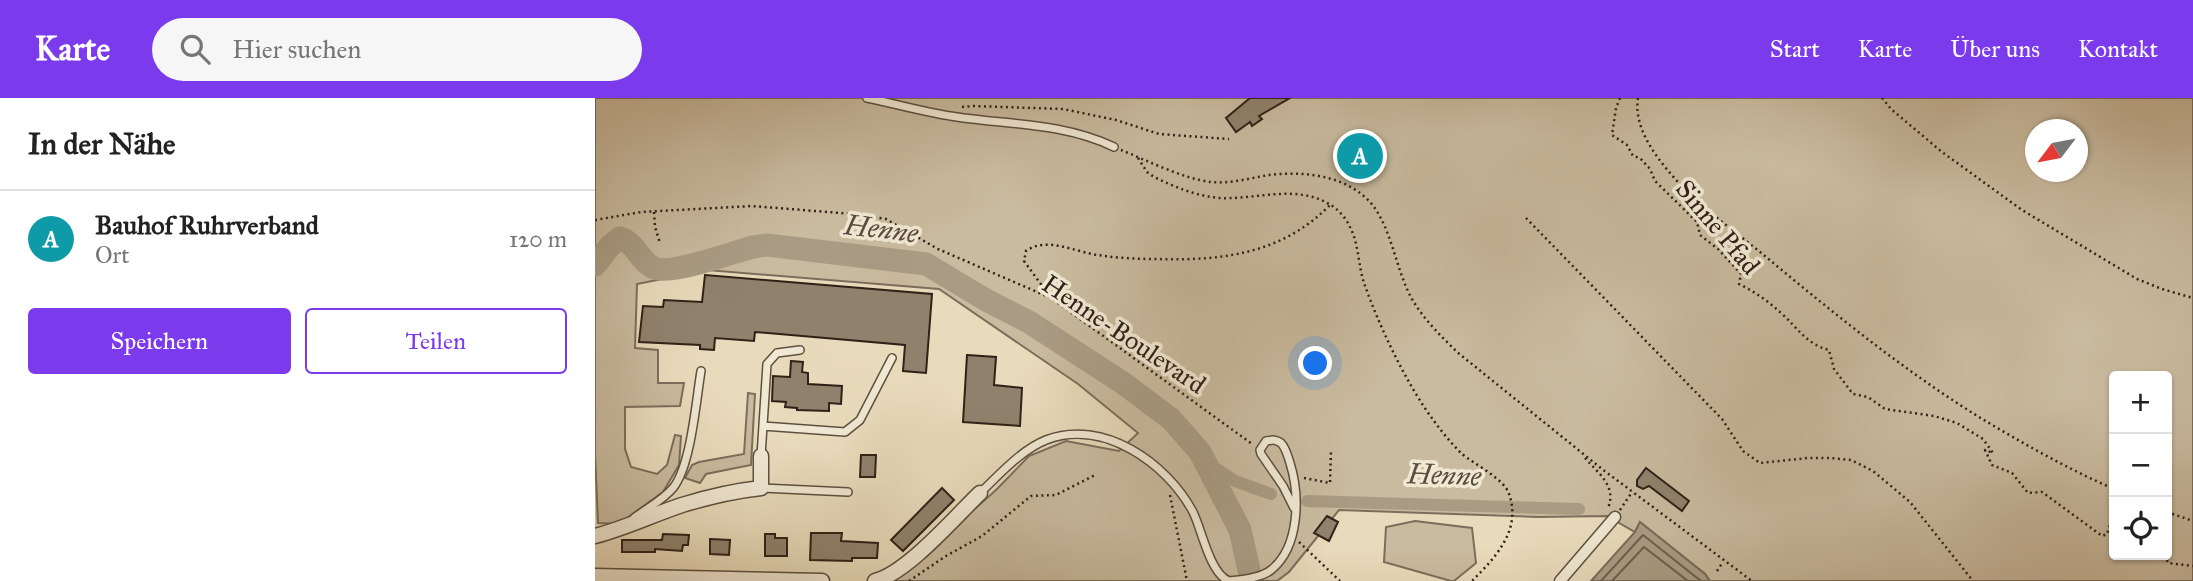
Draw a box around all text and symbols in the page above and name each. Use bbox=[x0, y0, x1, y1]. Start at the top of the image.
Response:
search box bbox=[152, 18, 642, 81]
text: Karte bbox=[35, 29, 110, 69]
icon: search bbox=[176, 30, 214, 68]
text: Hier suchen bbox=[232, 33, 361, 65]
text: Start bbox=[1770, 34, 1820, 64]
text: Karte bbox=[1858, 34, 1912, 64]
text: Über uns bbox=[1950, 34, 2040, 64]
text: Kontakt bbox=[2078, 34, 2158, 64]
north arrow bbox=[2025, 119, 2088, 182]
text: In der Nähe bbox=[28, 126, 176, 162]
pin: A bbox=[1337, 130, 1383, 182]
street label: Sinne Pfad bbox=[1669, 173, 1767, 281]
water label: Henne bbox=[841, 207, 920, 251]
text: Bauhof Ruhrverband bbox=[95, 209, 319, 241]
text: A bbox=[43, 225, 59, 253]
text: 120 m bbox=[509, 225, 567, 253]
text: Ort bbox=[95, 241, 129, 269]
street label: Henne-Boulevard bbox=[1036, 267, 1212, 401]
button: Speichern bbox=[28, 308, 291, 374]
button: Teilen bbox=[305, 308, 567, 374]
your location bbox=[1298, 346, 1332, 380]
map controls bbox=[2109, 371, 2172, 560]
button: + bbox=[2109, 371, 2172, 434]
button: − bbox=[2109, 434, 2172, 497]
water label: Henne bbox=[1405, 456, 1482, 494]
button: locate bbox=[2109, 497, 2172, 560]

